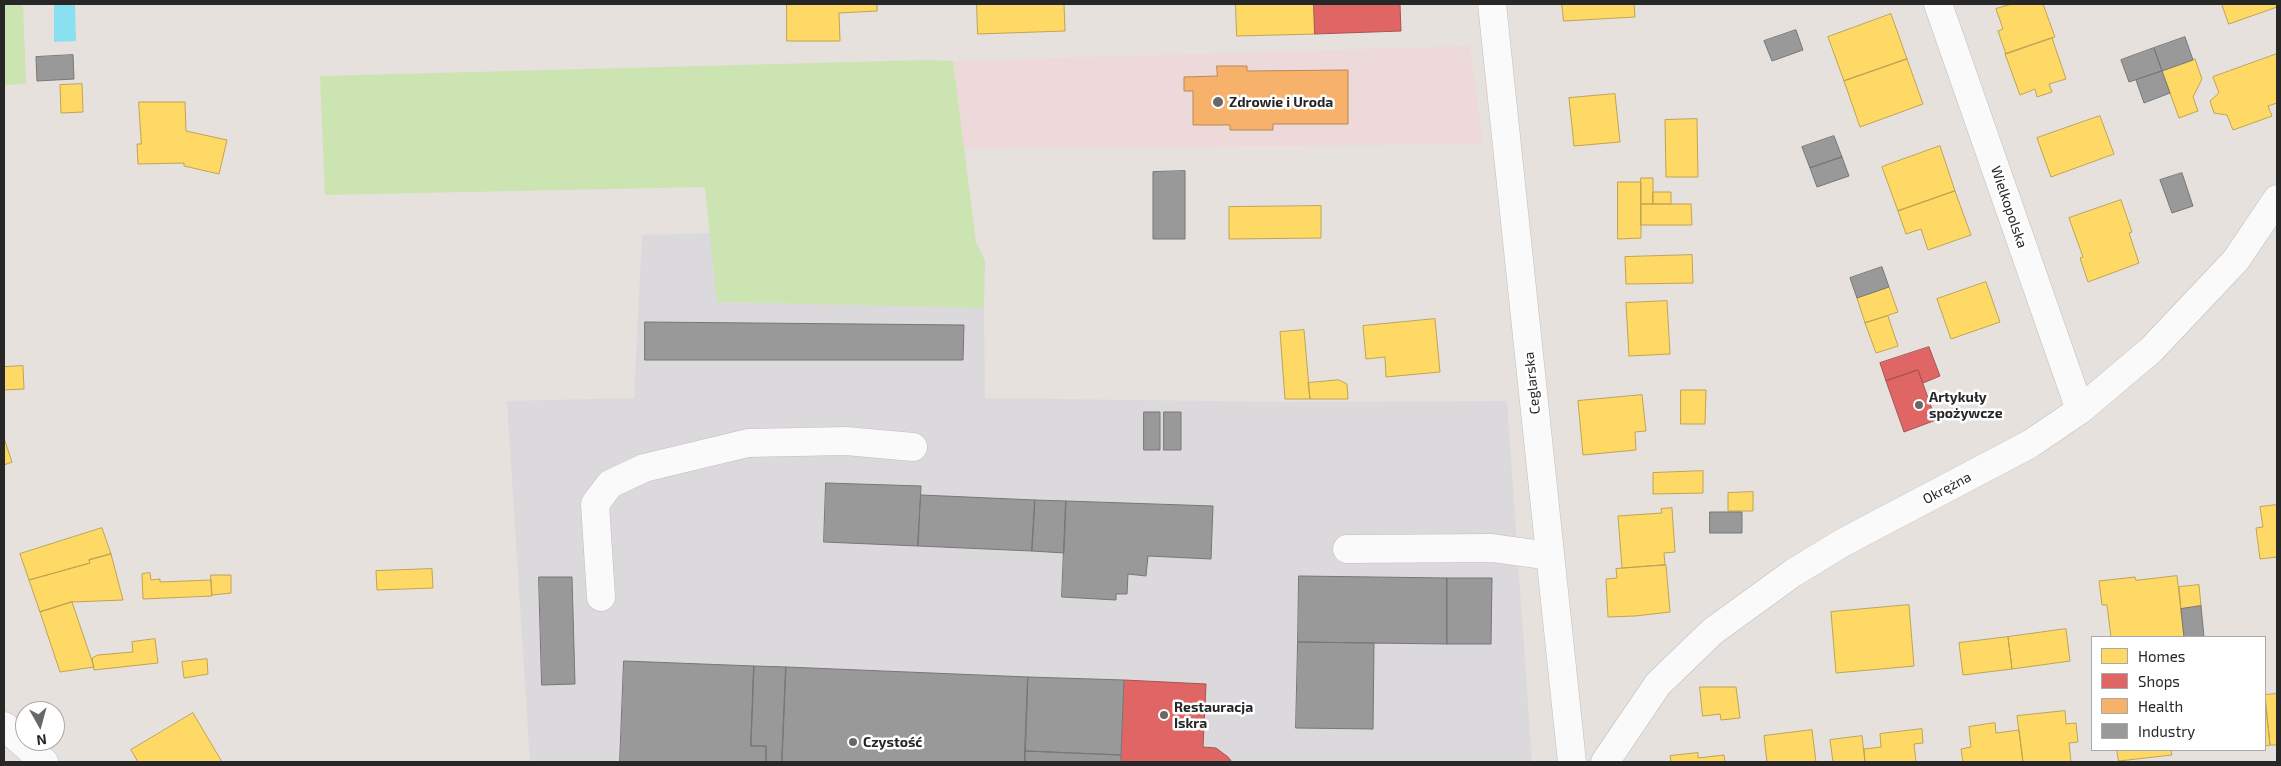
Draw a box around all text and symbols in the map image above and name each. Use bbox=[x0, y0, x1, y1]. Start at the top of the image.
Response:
place label: Zdrowie i Uroda bbox=[1229, 94, 1333, 110]
marker: Zdrowie i Uroda bbox=[1211, 95, 1225, 109]
street label: Wielkopolska bbox=[1987, 164, 2031, 250]
street label: Ceglarska bbox=[1520, 351, 1544, 415]
place label: Artykuły spożywcze bbox=[1929, 389, 2003, 422]
marker: Artykuły spożywcze bbox=[1913, 399, 1925, 411]
street label: Okrężna bbox=[1920, 468, 1974, 508]
legend bbox=[2091, 636, 2266, 751]
text: Homes bbox=[2138, 647, 2185, 665]
text: Shops bbox=[2138, 672, 2180, 690]
text: Health bbox=[2138, 697, 2183, 715]
place label: Restauracja Iskra bbox=[1174, 699, 1253, 732]
north arrow bbox=[15, 701, 65, 751]
marker: Restauracja Iskra bbox=[1158, 709, 1170, 721]
text: Industry bbox=[2138, 722, 2195, 740]
text: N bbox=[36, 731, 48, 749]
place label: Czystość bbox=[863, 734, 922, 750]
marker: Czystość bbox=[847, 736, 859, 748]

